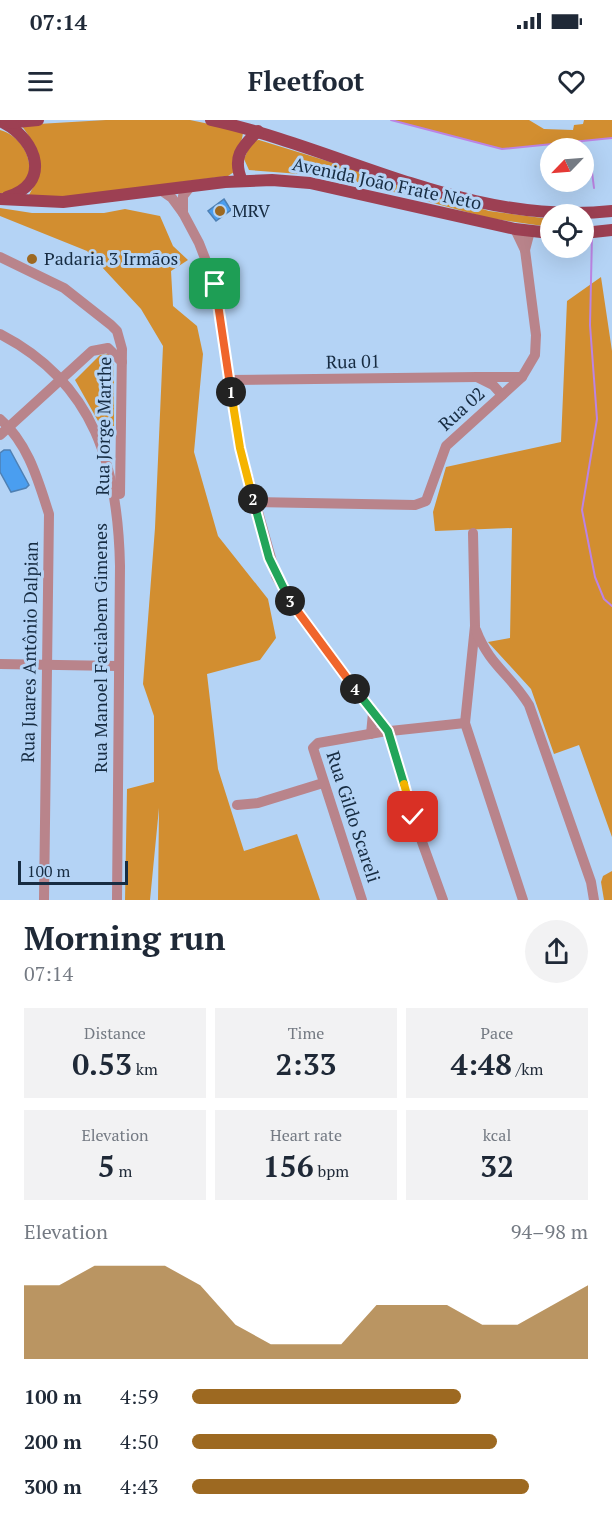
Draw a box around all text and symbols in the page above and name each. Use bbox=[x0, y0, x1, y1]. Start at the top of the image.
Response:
text: 07:14 bbox=[30, 7, 87, 36]
text: Fleetfoot bbox=[248, 63, 364, 99]
icon: menu bbox=[24, 65, 57, 98]
icon: heart bbox=[555, 65, 588, 98]
north arrow bbox=[540, 138, 594, 192]
map controls bbox=[540, 138, 594, 258]
street label: Avenida João Frate Neto bbox=[290, 151, 484, 215]
place label: MRV bbox=[232, 198, 271, 222]
marker: MRV bbox=[213, 204, 227, 218]
button: locate bbox=[540, 204, 594, 258]
place label: Padaria 3 Irmãos bbox=[44, 246, 178, 270]
marker: Padaria 3 Irmãos bbox=[25, 252, 39, 266]
pin bbox=[189, 258, 240, 309]
icon: arrive bbox=[198, 267, 231, 300]
street label: Rua 01 bbox=[326, 349, 380, 373]
street label: Rua Jorge Marthe bbox=[90, 356, 116, 496]
pin: 1 bbox=[216, 377, 246, 407]
text: 1 bbox=[226, 381, 236, 403]
street label: Rua 02 bbox=[433, 381, 490, 435]
pin: 2 bbox=[238, 484, 268, 514]
text: 2 bbox=[248, 488, 258, 510]
street label: Rua Manoel Faciabem Gimenes bbox=[88, 523, 112, 773]
street label: Rua Juares Antônio Dalpian bbox=[15, 541, 43, 763]
pin: 3 bbox=[275, 586, 305, 616]
text: 3 bbox=[285, 590, 295, 612]
pin: 4 bbox=[340, 674, 370, 704]
text: 4 bbox=[350, 678, 360, 700]
street label: Rua Gildo Scareli bbox=[321, 748, 386, 885]
pin bbox=[387, 791, 438, 842]
icon: check bbox=[396, 800, 429, 833]
scale bar bbox=[18, 858, 128, 886]
text: 100 m bbox=[27, 860, 70, 882]
text: Morning run bbox=[24, 916, 226, 959]
button: share bbox=[525, 920, 588, 983]
text: 07:14 bbox=[24, 960, 73, 987]
text: Distance bbox=[84, 1022, 146, 1044]
text: Time bbox=[288, 1022, 324, 1044]
text: Pace bbox=[481, 1022, 513, 1044]
text: 0.53 bbox=[72, 1044, 132, 1084]
text: 2:33 bbox=[275, 1044, 337, 1084]
text: 4:48 bbox=[451, 1044, 512, 1084]
text: km bbox=[132, 1058, 158, 1080]
text: /km bbox=[512, 1058, 543, 1080]
text: Elevation bbox=[81, 1124, 149, 1146]
text: Heart rate bbox=[270, 1124, 342, 1146]
text: kcal bbox=[483, 1124, 511, 1146]
text: 5 bbox=[98, 1146, 115, 1186]
text: 156 bbox=[263, 1146, 314, 1186]
text: 32 bbox=[480, 1146, 514, 1186]
text: m bbox=[115, 1160, 132, 1182]
text: bpm bbox=[314, 1160, 349, 1182]
text: Elevation bbox=[24, 1218, 108, 1245]
text: 94–98 m bbox=[511, 1218, 588, 1245]
text: 100 m bbox=[24, 1383, 82, 1410]
text: 4:59 bbox=[120, 1383, 159, 1410]
text: 200 m bbox=[24, 1428, 82, 1455]
text: 4:50 bbox=[120, 1428, 159, 1455]
text: 300 m bbox=[24, 1473, 82, 1500]
text: 4:43 bbox=[120, 1473, 159, 1500]

